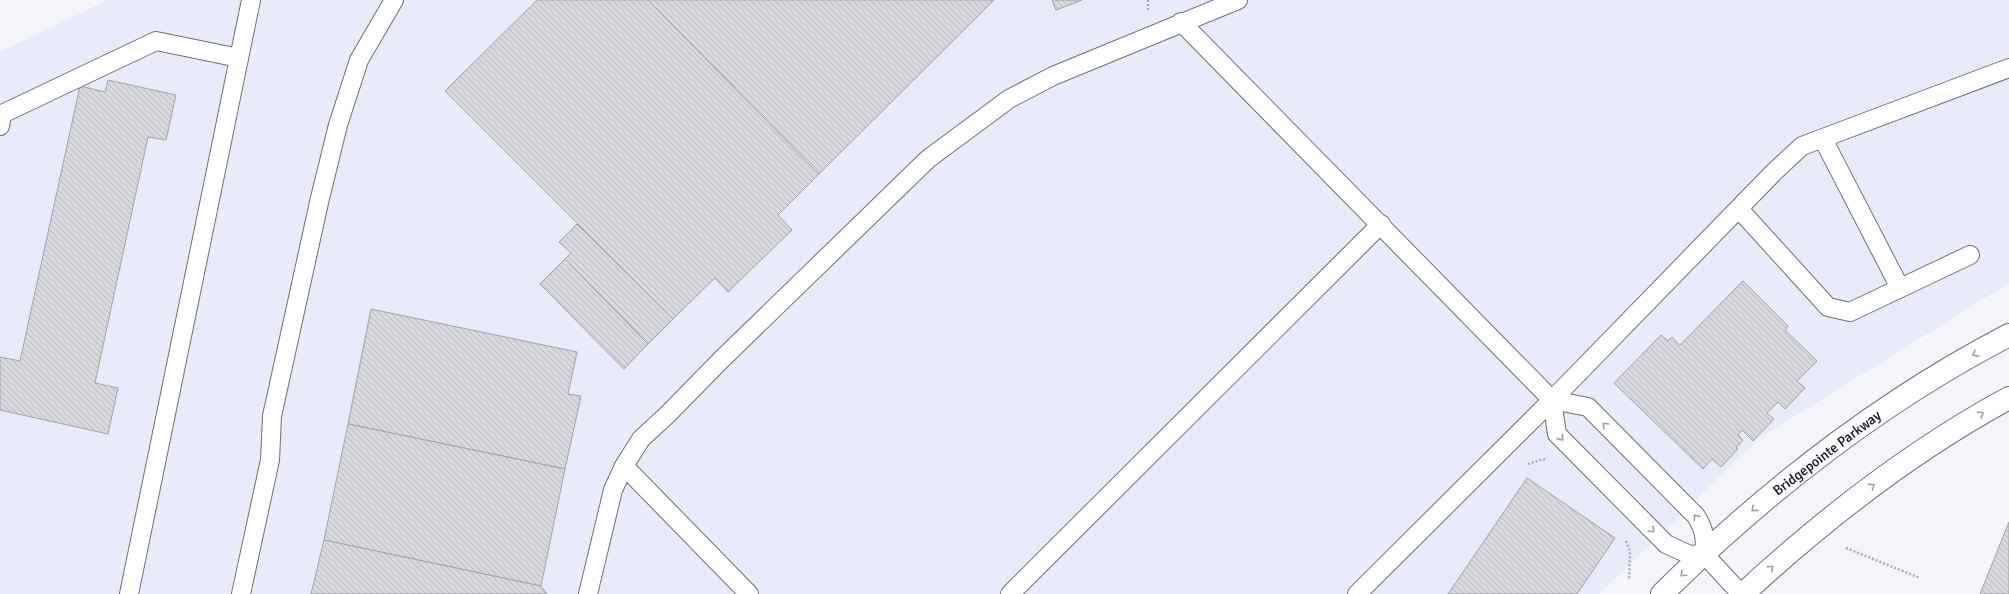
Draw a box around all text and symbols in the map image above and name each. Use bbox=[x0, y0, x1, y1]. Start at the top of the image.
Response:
one-way arrow bbox=[1972, 349, 1979, 357]
street label: Bridgepointe Parkway bbox=[1770, 407, 1885, 499]
one-way arrow bbox=[1977, 411, 1984, 418]
one-way arrow bbox=[1602, 422, 1610, 430]
one-way arrow bbox=[1556, 433, 1563, 440]
one-way arrow bbox=[1868, 483, 1875, 490]
one-way arrow bbox=[1751, 504, 1759, 511]
one-way arrow bbox=[1694, 515, 1701, 522]
one-way arrow bbox=[1647, 525, 1655, 533]
one-way arrow bbox=[1767, 565, 1774, 572]
one-way arrow bbox=[1680, 569, 1688, 577]

